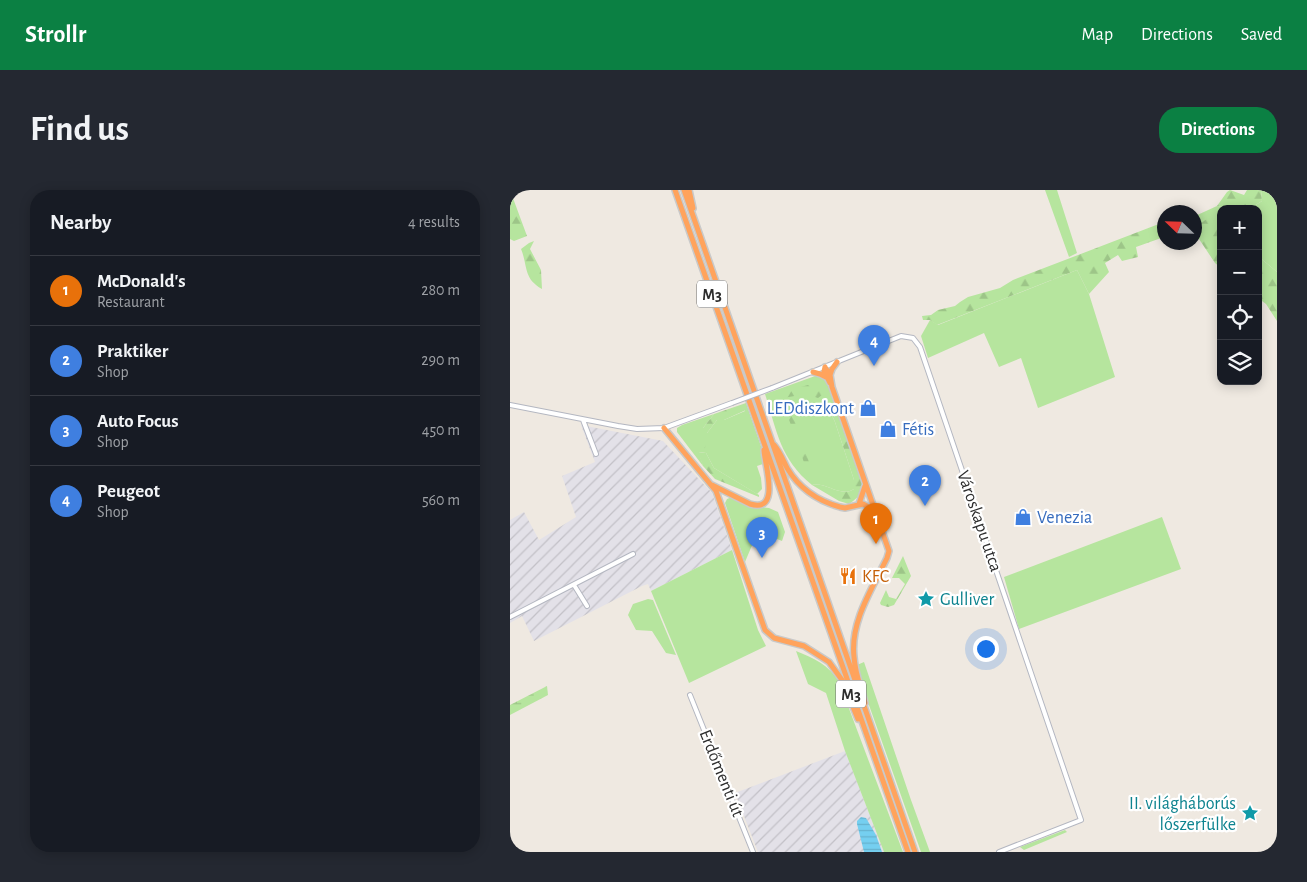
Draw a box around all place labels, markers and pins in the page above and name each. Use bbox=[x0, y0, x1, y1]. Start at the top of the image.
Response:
pin: 4 bbox=[858, 325, 890, 366]
shop icon: LEDdiszkont bbox=[858, 398, 878, 418]
place label: LEDdiszkont bbox=[767, 400, 854, 418]
shop icon: Fétis bbox=[878, 419, 898, 439]
place label: Fétis bbox=[902, 421, 934, 439]
pin: 2 bbox=[909, 465, 941, 506]
pin: 1 bbox=[860, 503, 892, 544]
shop icon: Venezia bbox=[1013, 507, 1033, 527]
place label: Venezia bbox=[1037, 509, 1092, 527]
pin: 3 bbox=[746, 517, 778, 558]
restaurant icon: KFC bbox=[838, 566, 858, 586]
place label: KFC bbox=[862, 568, 889, 586]
place icon: Gulliver bbox=[916, 589, 936, 609]
place label: Gulliver bbox=[940, 591, 995, 609]
place label: II. világháborús lőszerfülke bbox=[1129, 795, 1236, 834]
place icon: II. világháborús lőszerfülke bbox=[1240, 803, 1260, 823]

